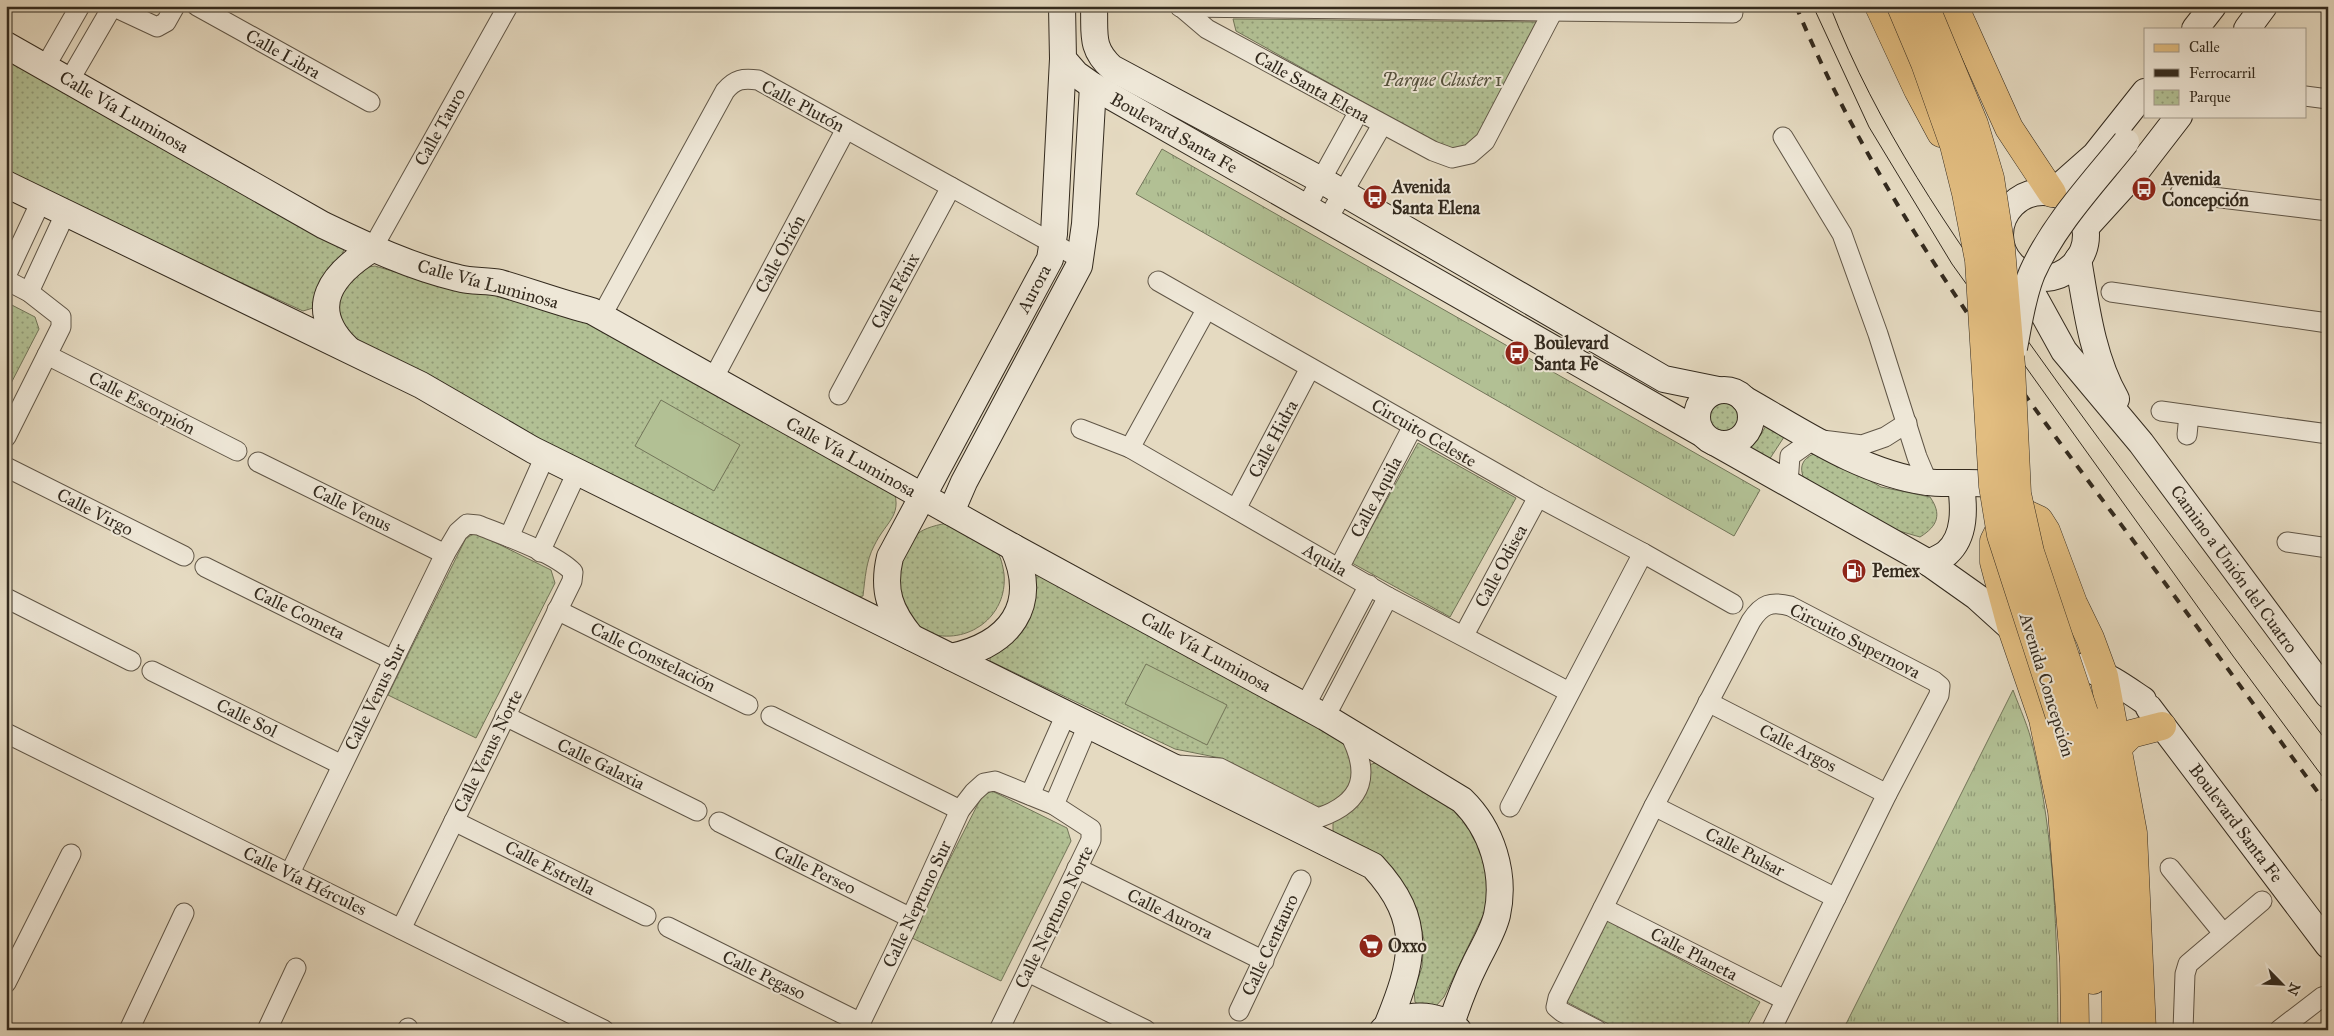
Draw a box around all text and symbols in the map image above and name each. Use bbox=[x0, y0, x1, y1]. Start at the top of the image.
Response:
street label: Calle Libra bbox=[242, 24, 325, 84]
legend bbox=[2144, 28, 2306, 118]
text: Calle bbox=[2189, 38, 2220, 56]
street label: Calle Santa Elena bbox=[1250, 46, 1374, 128]
text: Ferrocarril bbox=[2189, 64, 2257, 82]
street label: Calle Vía Luminosa bbox=[56, 66, 193, 158]
park label: Parque Cluster 1 bbox=[1382, 69, 1502, 91]
street label: Calle Plutón bbox=[758, 75, 849, 137]
street label: Calle Tauro bbox=[410, 84, 470, 170]
street label: Boulevard Santa Fe bbox=[1107, 88, 1241, 178]
text: Parque bbox=[2189, 88, 2231, 107]
place label: Avenida Concepción bbox=[2161, 168, 2249, 212]
place label: Avenida Santa Elena bbox=[1391, 176, 1480, 219]
bus stop icon: Avenida Concepción bbox=[2131, 176, 2157, 202]
bus stop icon: Avenida Santa Elena bbox=[1362, 184, 1388, 210]
street label: Calle Orión bbox=[750, 211, 810, 297]
street label: Calle Fénix bbox=[866, 249, 924, 333]
street label: Calle Vía Luminosa bbox=[415, 255, 561, 314]
street label: Aurora bbox=[1012, 261, 1056, 318]
place label: Boulevard Santa Fe bbox=[1534, 332, 1610, 375]
bus stop icon: Boulevard Santa Fe bbox=[1504, 340, 1530, 366]
street label: Calle Escorpión bbox=[85, 367, 199, 439]
street label: Circuito Celeste bbox=[1367, 394, 1481, 472]
street label: Calle Hidra bbox=[1243, 396, 1303, 482]
street label: Calle Vía Luminosa bbox=[782, 412, 920, 502]
street label: Calle Aquila bbox=[1346, 452, 1408, 542]
street label: Calle Venus bbox=[309, 479, 395, 537]
street label: Camino a Unión del Cuatro bbox=[2166, 481, 2302, 657]
street label: Calle Virgo bbox=[53, 483, 137, 541]
street label: Calle Odisea bbox=[1470, 521, 1532, 611]
street label: Aquila bbox=[1298, 538, 1351, 582]
fuel station icon: Pemex bbox=[1841, 558, 1867, 584]
place label: Pemex bbox=[1872, 560, 1921, 582]
street label: Calle Cometa bbox=[250, 581, 349, 645]
street label: Circuito Supernova bbox=[1786, 599, 1924, 684]
street label: Calle Vía Luminosa bbox=[1137, 607, 1275, 697]
street label: Avenida Concepción bbox=[2014, 610, 2079, 760]
street label: Calle Constelación bbox=[587, 617, 719, 697]
street label: Calle Venus Sur bbox=[340, 640, 410, 754]
street label: Calle Venus Norte bbox=[449, 686, 527, 816]
street label: Calle Sol bbox=[213, 694, 281, 742]
street label: Calle Argos bbox=[1755, 719, 1840, 778]
street label: Calle Galaxia bbox=[554, 733, 649, 795]
street label: Boulevard Santa Fe bbox=[2184, 759, 2288, 887]
street label: Calle Pulsar bbox=[1701, 823, 1789, 882]
street label: Calle Estrella bbox=[501, 836, 599, 900]
street label: Calle Neptuno Sur bbox=[878, 837, 956, 971]
street label: Calle Perseo bbox=[770, 841, 860, 899]
street label: Calle Vía Hércules bbox=[240, 842, 370, 920]
street label: Calle Neptuno Norte bbox=[1010, 842, 1098, 992]
street label: Calle Aurora bbox=[1124, 884, 1217, 944]
street label: Calle Centauro bbox=[1237, 891, 1303, 999]
street label: Calle Planeta bbox=[1647, 923, 1742, 986]
supermarket icon: Oxxo bbox=[1358, 933, 1384, 959]
place label: Oxxo bbox=[1388, 935, 1427, 957]
street label: Calle Pegaso bbox=[718, 945, 809, 1006]
north arrow bbox=[2256, 958, 2306, 1008]
text: N bbox=[2283, 980, 2304, 998]

